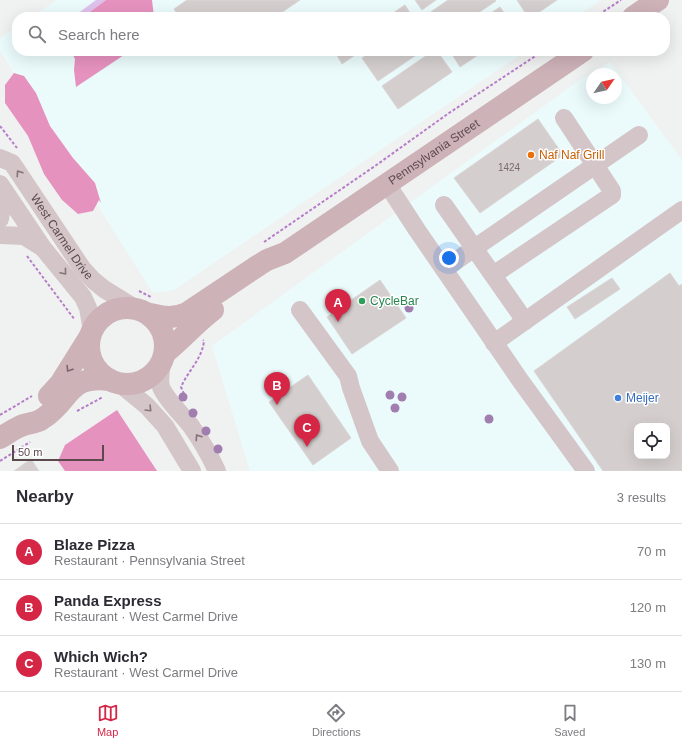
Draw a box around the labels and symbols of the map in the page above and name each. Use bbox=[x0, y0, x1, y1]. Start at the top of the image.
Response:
north arrow bbox=[586, 68, 622, 104]
street label: Pennsylvania Street bbox=[386, 116, 483, 188]
place label: Naf Naf Grill bbox=[539, 148, 604, 162]
marker: Naf Naf Grill bbox=[526, 150, 536, 160]
house number: 1424 bbox=[498, 162, 521, 173]
one-way arrow bbox=[16, 171, 23, 178]
street label: West Carmel Drive bbox=[28, 191, 96, 283]
your location bbox=[439, 248, 459, 268]
one-way arrow bbox=[59, 268, 66, 275]
pin: A bbox=[325, 289, 351, 322]
place label: CycleBar bbox=[370, 294, 419, 308]
marker: CycleBar bbox=[357, 296, 367, 306]
one-way arrow bbox=[67, 365, 74, 372]
pin: B bbox=[264, 372, 290, 405]
place label: Meijer bbox=[626, 391, 659, 405]
marker: Meijer bbox=[613, 393, 623, 403]
one-way arrow bbox=[144, 404, 151, 412]
pin: C bbox=[294, 414, 320, 447]
one-way arrow bbox=[195, 434, 203, 441]
scale bar bbox=[12, 443, 104, 462]

